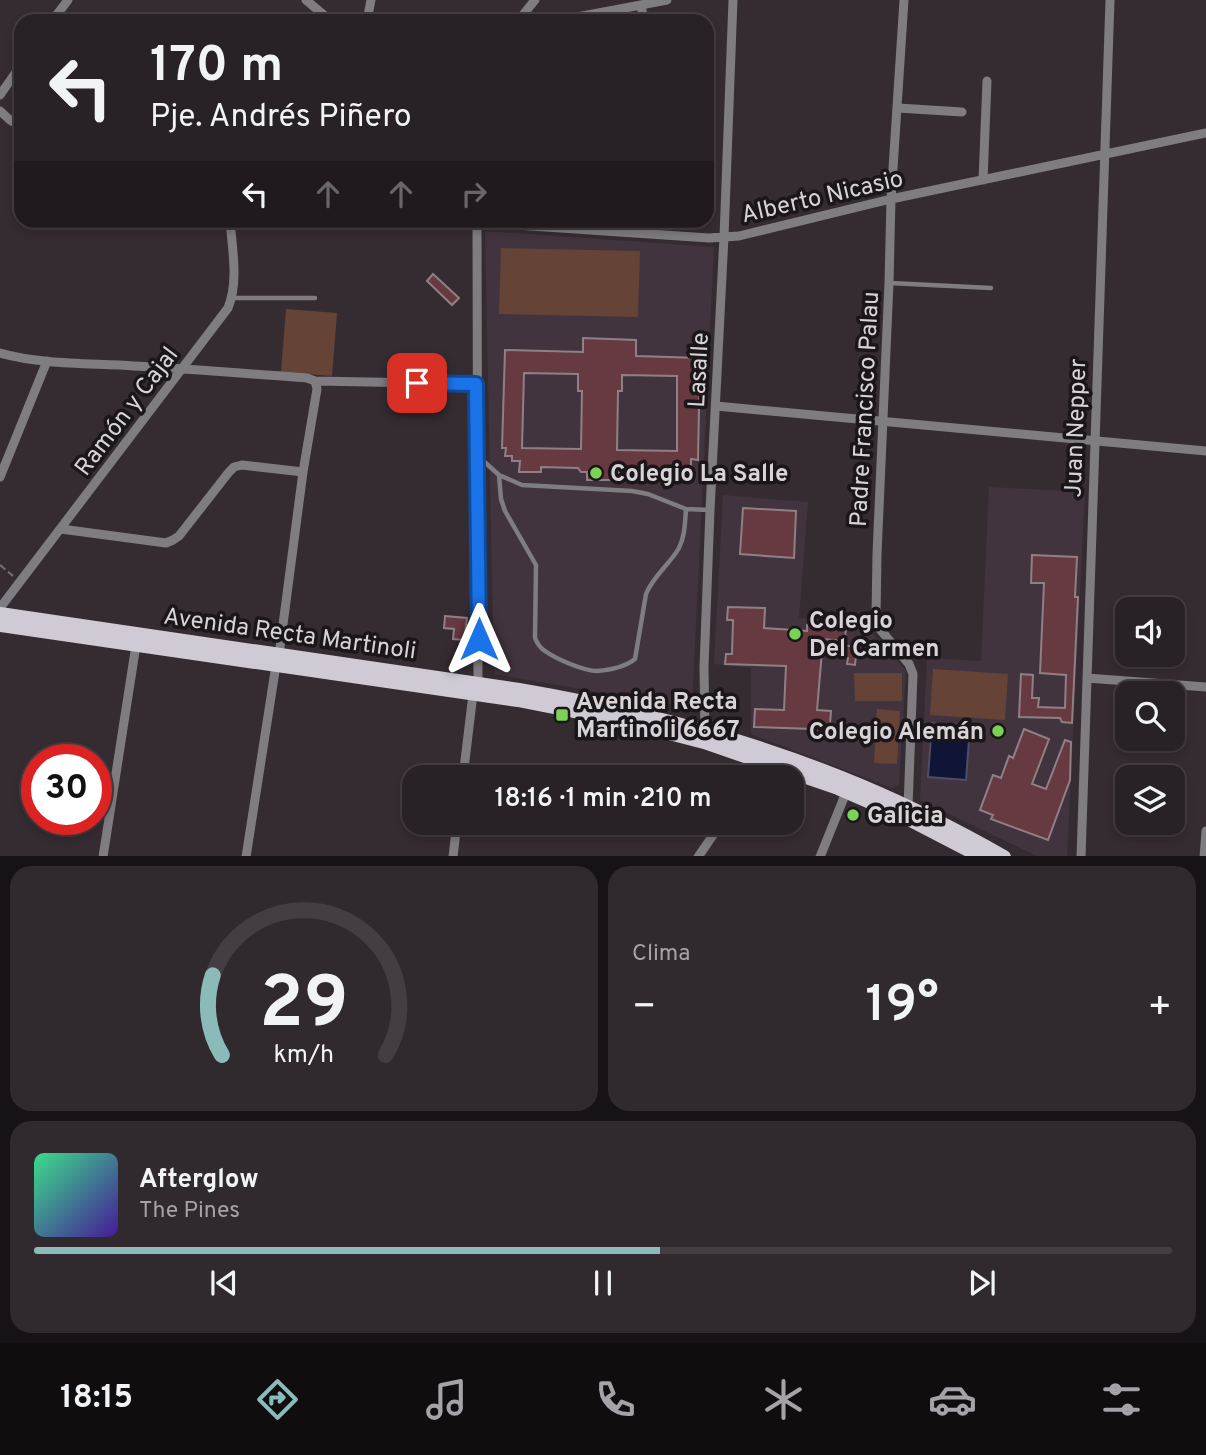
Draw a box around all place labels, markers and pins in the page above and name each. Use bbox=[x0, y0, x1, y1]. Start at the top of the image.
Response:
pin bbox=[387, 353, 447, 413]
place label: Colegio La Salle bbox=[610, 460, 788, 490]
marker: Colegio La Salle bbox=[588, 465, 604, 481]
place label: Colegio Del Carmen bbox=[809, 607, 939, 665]
marker: Colegio Del Carmen bbox=[787, 626, 803, 642]
place label: Avenida Recta Martinoli 6667 bbox=[576, 688, 740, 746]
marker: Avenida Recta Martinoli 6667 bbox=[554, 707, 570, 723]
place label: Colegio Alemán bbox=[809, 718, 984, 748]
marker: Colegio Alemán bbox=[990, 723, 1006, 739]
place label: Galicia bbox=[867, 802, 944, 832]
marker: Galicia bbox=[845, 807, 861, 823]

